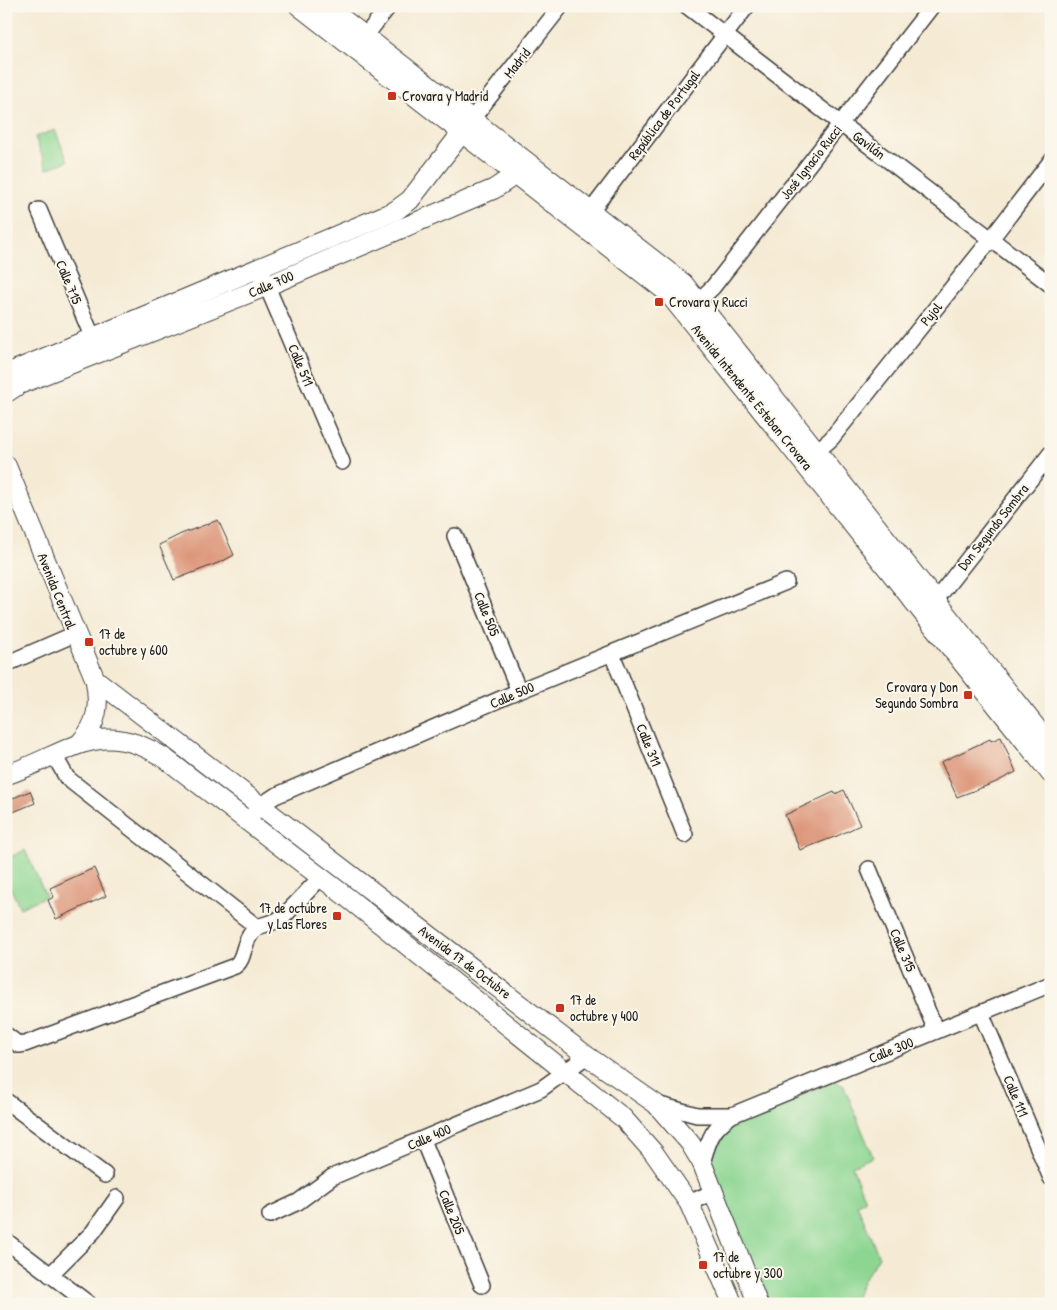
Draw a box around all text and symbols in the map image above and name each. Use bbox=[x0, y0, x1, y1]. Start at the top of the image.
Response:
street label: Madrid bbox=[499, 43, 535, 82]
street label: República de Portugal bbox=[623, 66, 705, 164]
place label: Crovara y Madrid bbox=[402, 86, 489, 106]
marker: Crovara y Madrid bbox=[386, 90, 398, 102]
street label: José Ignacio Rucci bbox=[775, 120, 847, 204]
street label: Gavilán bbox=[849, 126, 890, 163]
street label: Calle 715 bbox=[52, 257, 87, 307]
street label: Calle 700 bbox=[245, 266, 296, 302]
place label: Crovara y Rucci bbox=[669, 292, 748, 312]
marker: Crovara y Rucci bbox=[653, 296, 665, 308]
street label: Pujol bbox=[915, 298, 947, 330]
street label: Avenida Intendente Esteban Crovara bbox=[688, 320, 817, 474]
street label: Calle 511 bbox=[284, 341, 319, 389]
street label: Don Segundo Sombra bbox=[953, 479, 1033, 574]
street label: Avenida Central bbox=[34, 550, 81, 632]
street label: Calle 505 bbox=[470, 589, 505, 639]
place label: 17 de octubre y 600 bbox=[99, 624, 168, 660]
marker: 17 de octubre y 600 bbox=[83, 636, 95, 648]
street label: Calle 500 bbox=[487, 677, 537, 712]
place label: Crovara y Don Segundo Sombra bbox=[875, 677, 959, 713]
marker: Crovara y Don Segundo Sombra bbox=[962, 689, 974, 701]
street label: Calle 311 bbox=[632, 721, 667, 769]
place label: 17 de octubre y Las Flores bbox=[259, 898, 327, 934]
marker: 17 de octubre y Las Flores bbox=[331, 910, 343, 922]
street label: Avenida 17 de Octubre bbox=[415, 920, 516, 1003]
street label: Calle 315 bbox=[886, 925, 921, 974]
place label: 17 de octubre y 400 bbox=[570, 990, 638, 1026]
marker: 17 de octubre y 400 bbox=[554, 1002, 566, 1014]
street label: Calle 300 bbox=[866, 1032, 916, 1067]
street label: Calle 111 bbox=[999, 1072, 1034, 1119]
street label: Calle 400 bbox=[404, 1119, 454, 1154]
street label: Calle 205 bbox=[435, 1187, 470, 1237]
place label: 17 de octubre y 300 bbox=[713, 1247, 782, 1283]
marker: 17 de octubre y 300 bbox=[697, 1259, 709, 1271]

